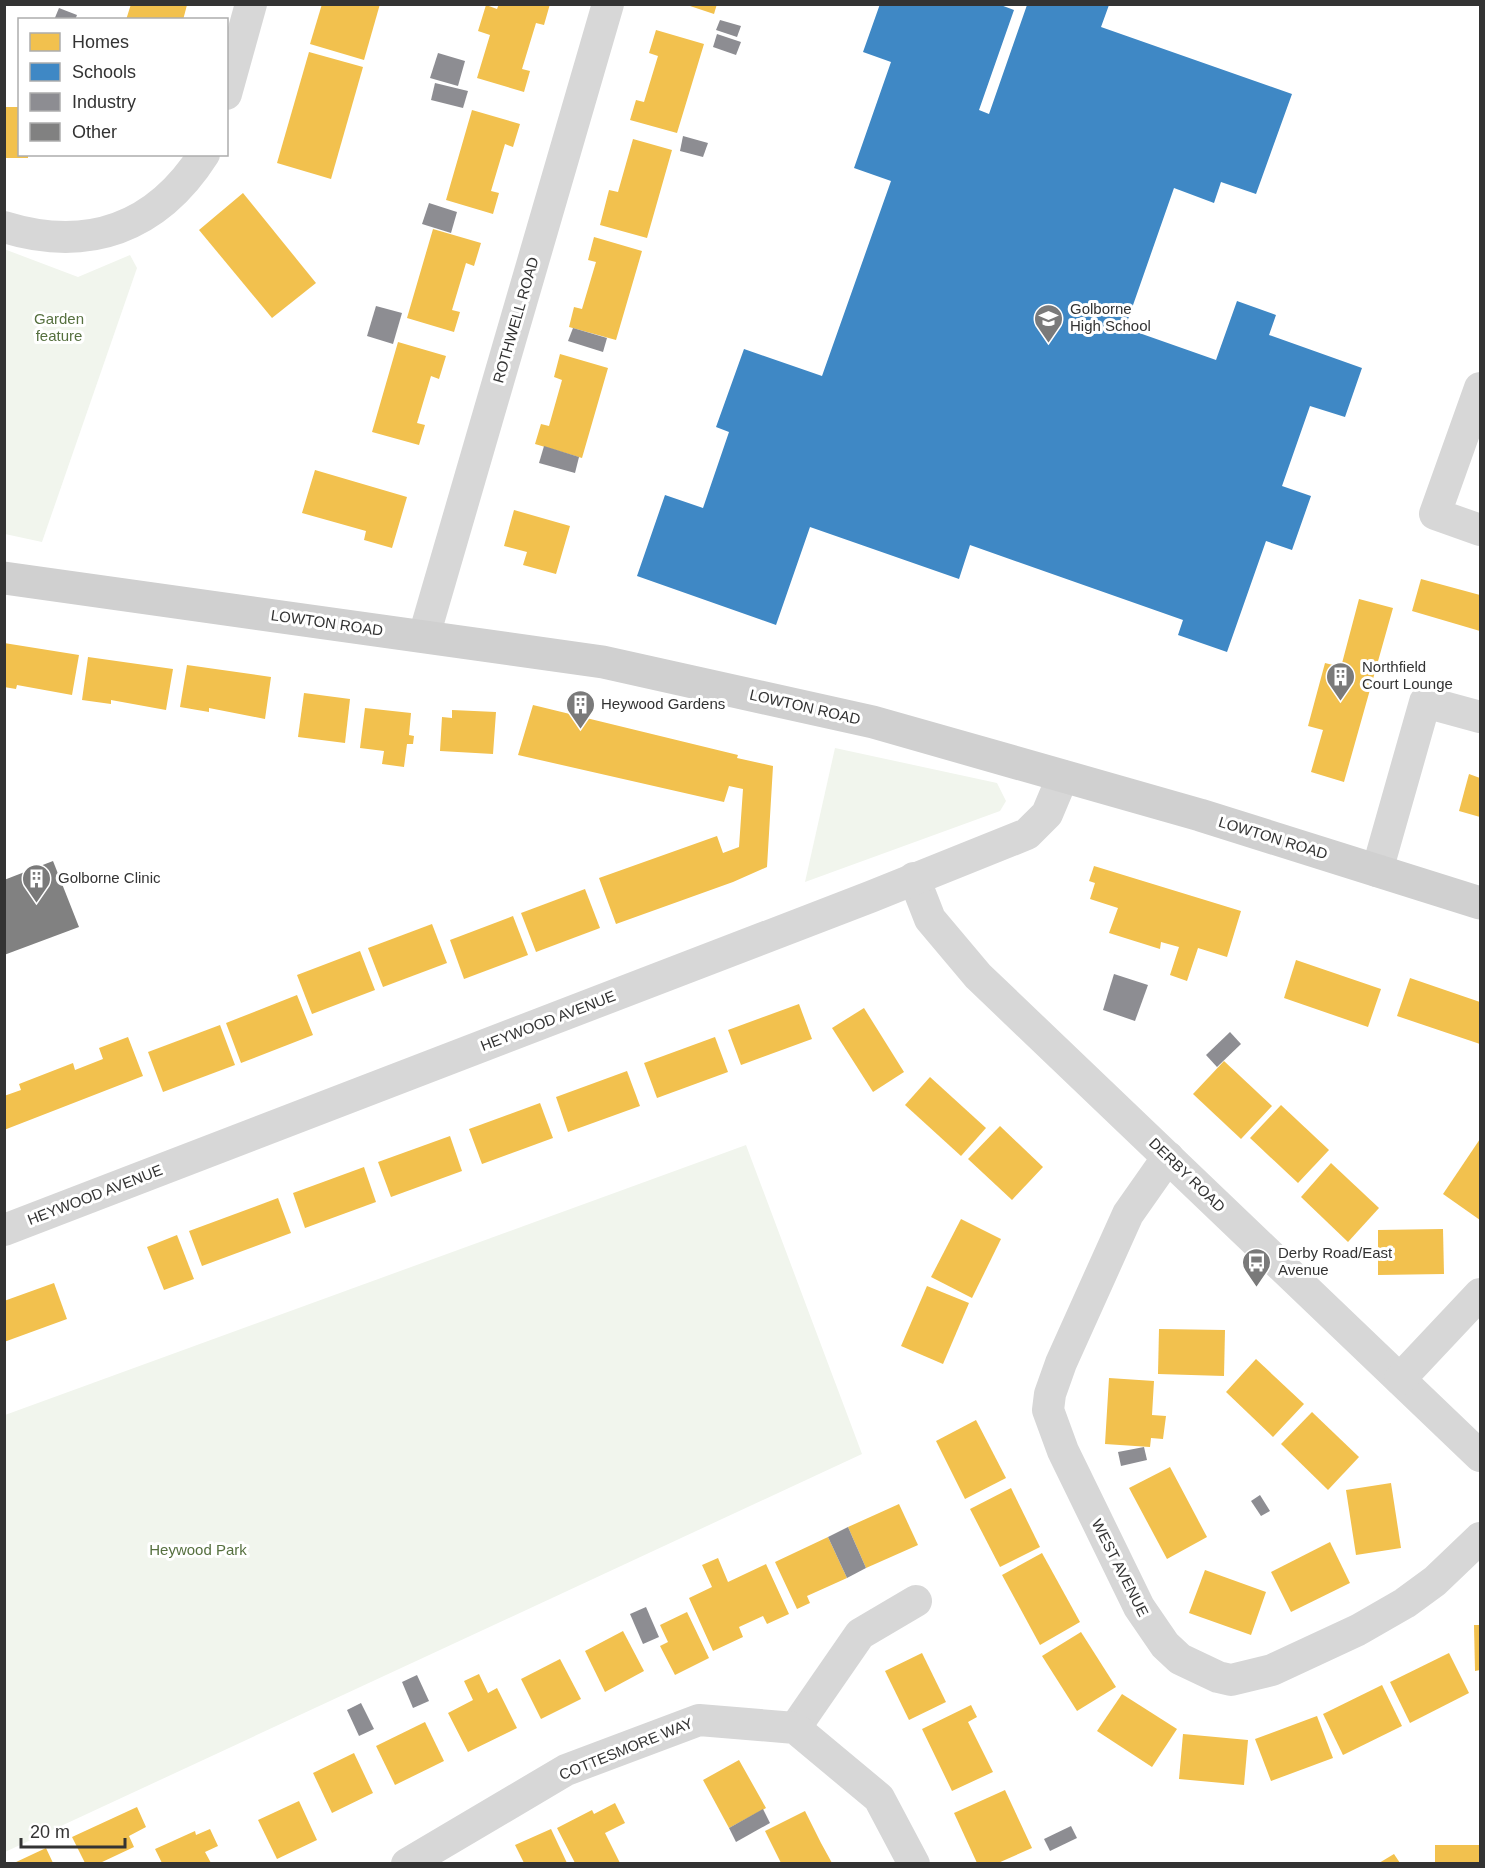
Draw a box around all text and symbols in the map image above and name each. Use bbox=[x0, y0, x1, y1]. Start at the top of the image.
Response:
legend bbox=[18, 18, 228, 156]
text: Homes bbox=[72, 32, 129, 52]
text: Schools bbox=[72, 62, 136, 82]
text: Industry bbox=[72, 92, 136, 112]
text: Other bbox=[72, 122, 117, 142]
street label: ROTHWELL ROAD bbox=[489, 255, 542, 385]
place label: Golborne High School bbox=[1070, 300, 1151, 334]
school or university icon: Golborne High School bbox=[1033, 302, 1065, 344]
park label: Garden feature bbox=[34, 310, 84, 344]
street label: LOWTON ROAD bbox=[270, 606, 384, 639]
place label: Northfield Court Lounge bbox=[1362, 658, 1453, 692]
building icon: Northfield Court Lounge bbox=[1325, 660, 1357, 702]
street label: LOWTON ROAD bbox=[748, 686, 862, 728]
building icon: Heywood Gardens bbox=[564, 688, 596, 730]
place label: Heywood Gardens bbox=[601, 695, 725, 712]
street label: LOWTON ROAD bbox=[1217, 813, 1330, 862]
building icon: Golborne Clinic bbox=[21, 862, 53, 904]
place label: Golborne Clinic bbox=[58, 869, 161, 886]
street label: HEYWOOD AVENUE bbox=[478, 987, 618, 1054]
street label: DERBY ROAD bbox=[1146, 1134, 1229, 1215]
street label: HEYWOOD AVENUE bbox=[25, 1161, 165, 1228]
place label: Derby Road/East Avenue bbox=[1278, 1244, 1393, 1278]
bus stop icon: Derby Road/East Avenue bbox=[1241, 1246, 1273, 1288]
street label: WEST AVENUE bbox=[1089, 1516, 1152, 1619]
park label: Heywood Park bbox=[149, 1541, 247, 1558]
street label: COTTESMORE WAY bbox=[557, 1714, 695, 1783]
scale bar bbox=[21, 1811, 124, 1849]
text: 20 m bbox=[30, 1822, 70, 1842]

